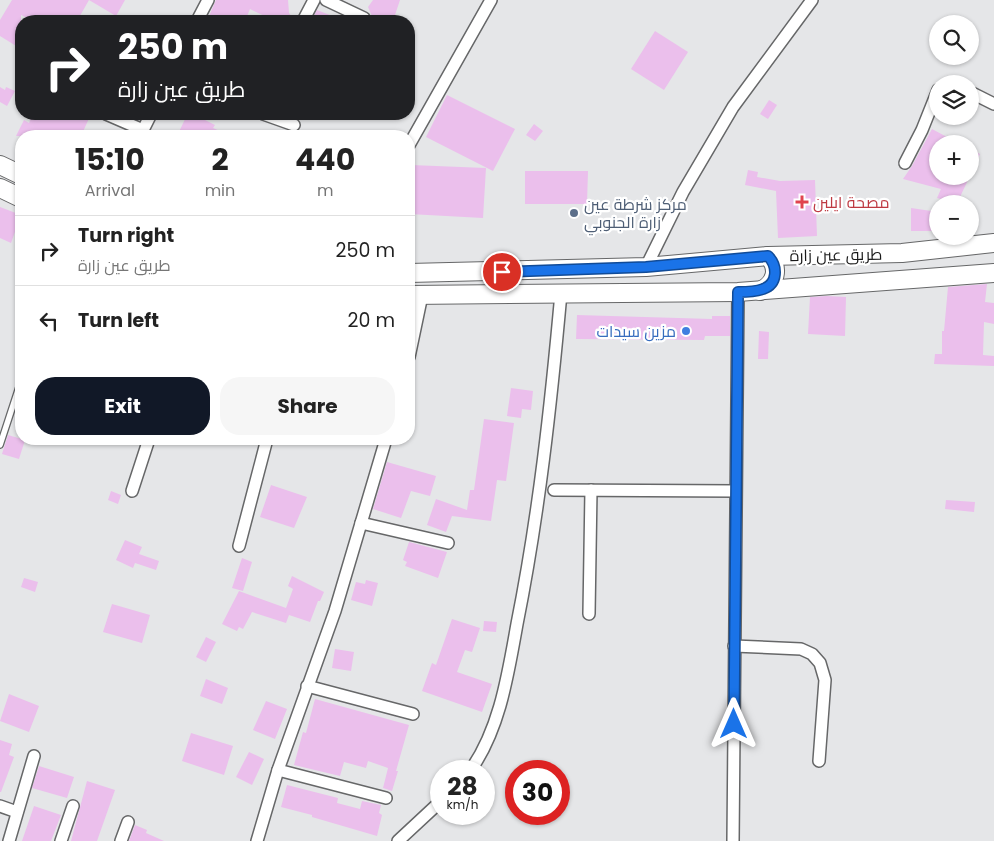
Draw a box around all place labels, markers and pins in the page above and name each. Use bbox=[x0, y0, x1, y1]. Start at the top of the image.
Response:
place label: مصحة ايلين bbox=[813, 191, 889, 214]
place label: مركز شرطة عين زارة الجنوبي bbox=[584, 193, 687, 236]
marker: مصحة ايلين bbox=[795, 195, 809, 209]
marker: مركز شرطة عين زارة الجنوبي bbox=[568, 207, 580, 219]
pin bbox=[481, 251, 523, 293]
place label: مزين سيدات bbox=[596, 320, 676, 343]
marker: مزين سيدات bbox=[680, 325, 692, 337]

